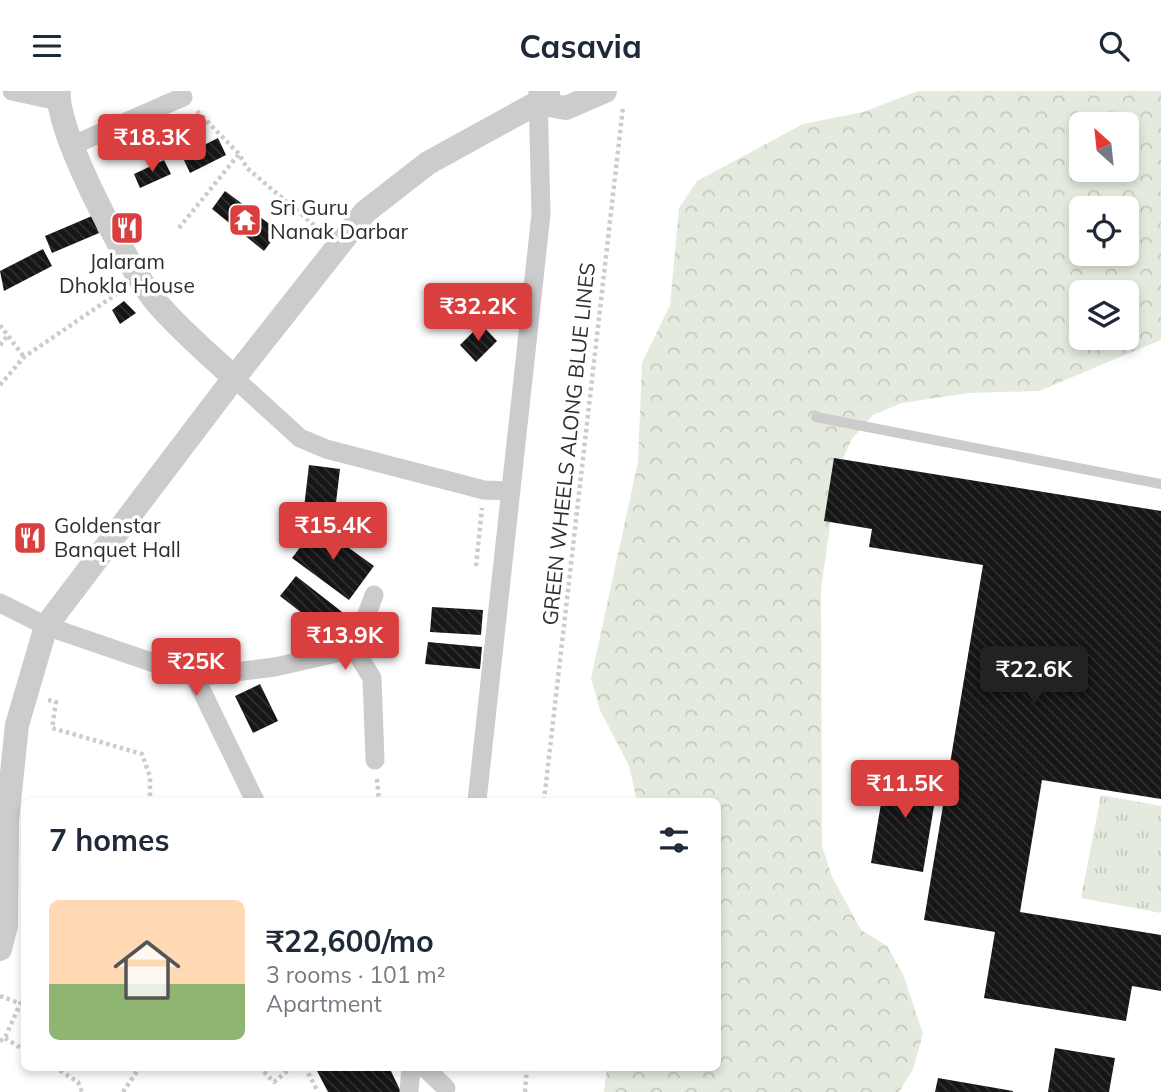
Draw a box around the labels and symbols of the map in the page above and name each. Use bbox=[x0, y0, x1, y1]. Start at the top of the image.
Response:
north arrow bbox=[1069, 112, 1139, 182]
pin: ₹18.3K bbox=[95, 115, 209, 174]
place label: Sri Guru Nanak Darbar bbox=[270, 194, 409, 244]
temple icon: Sri Guru Nanak Darbar bbox=[226, 201, 264, 239]
restaurant icon: Jalaram Dhokla House bbox=[108, 209, 146, 247]
place label: Jalaram Dhokla House bbox=[59, 248, 195, 298]
street label: GREEN WHEELS ALONG BLUE LINES bbox=[536, 261, 600, 627]
pin: ₹32.2K bbox=[421, 283, 535, 343]
pin: ₹15.4K bbox=[276, 503, 390, 562]
place label: Goldenstar Banquet Hall bbox=[54, 512, 181, 562]
restaurant icon: Goldenstar Banquet Hall bbox=[11, 519, 49, 557]
pin: ₹13.9K bbox=[288, 613, 402, 672]
pin: ₹25K bbox=[155, 639, 237, 698]
pin: ₹22.6K bbox=[977, 647, 1091, 706]
pin: ₹11.5K bbox=[848, 761, 962, 820]

